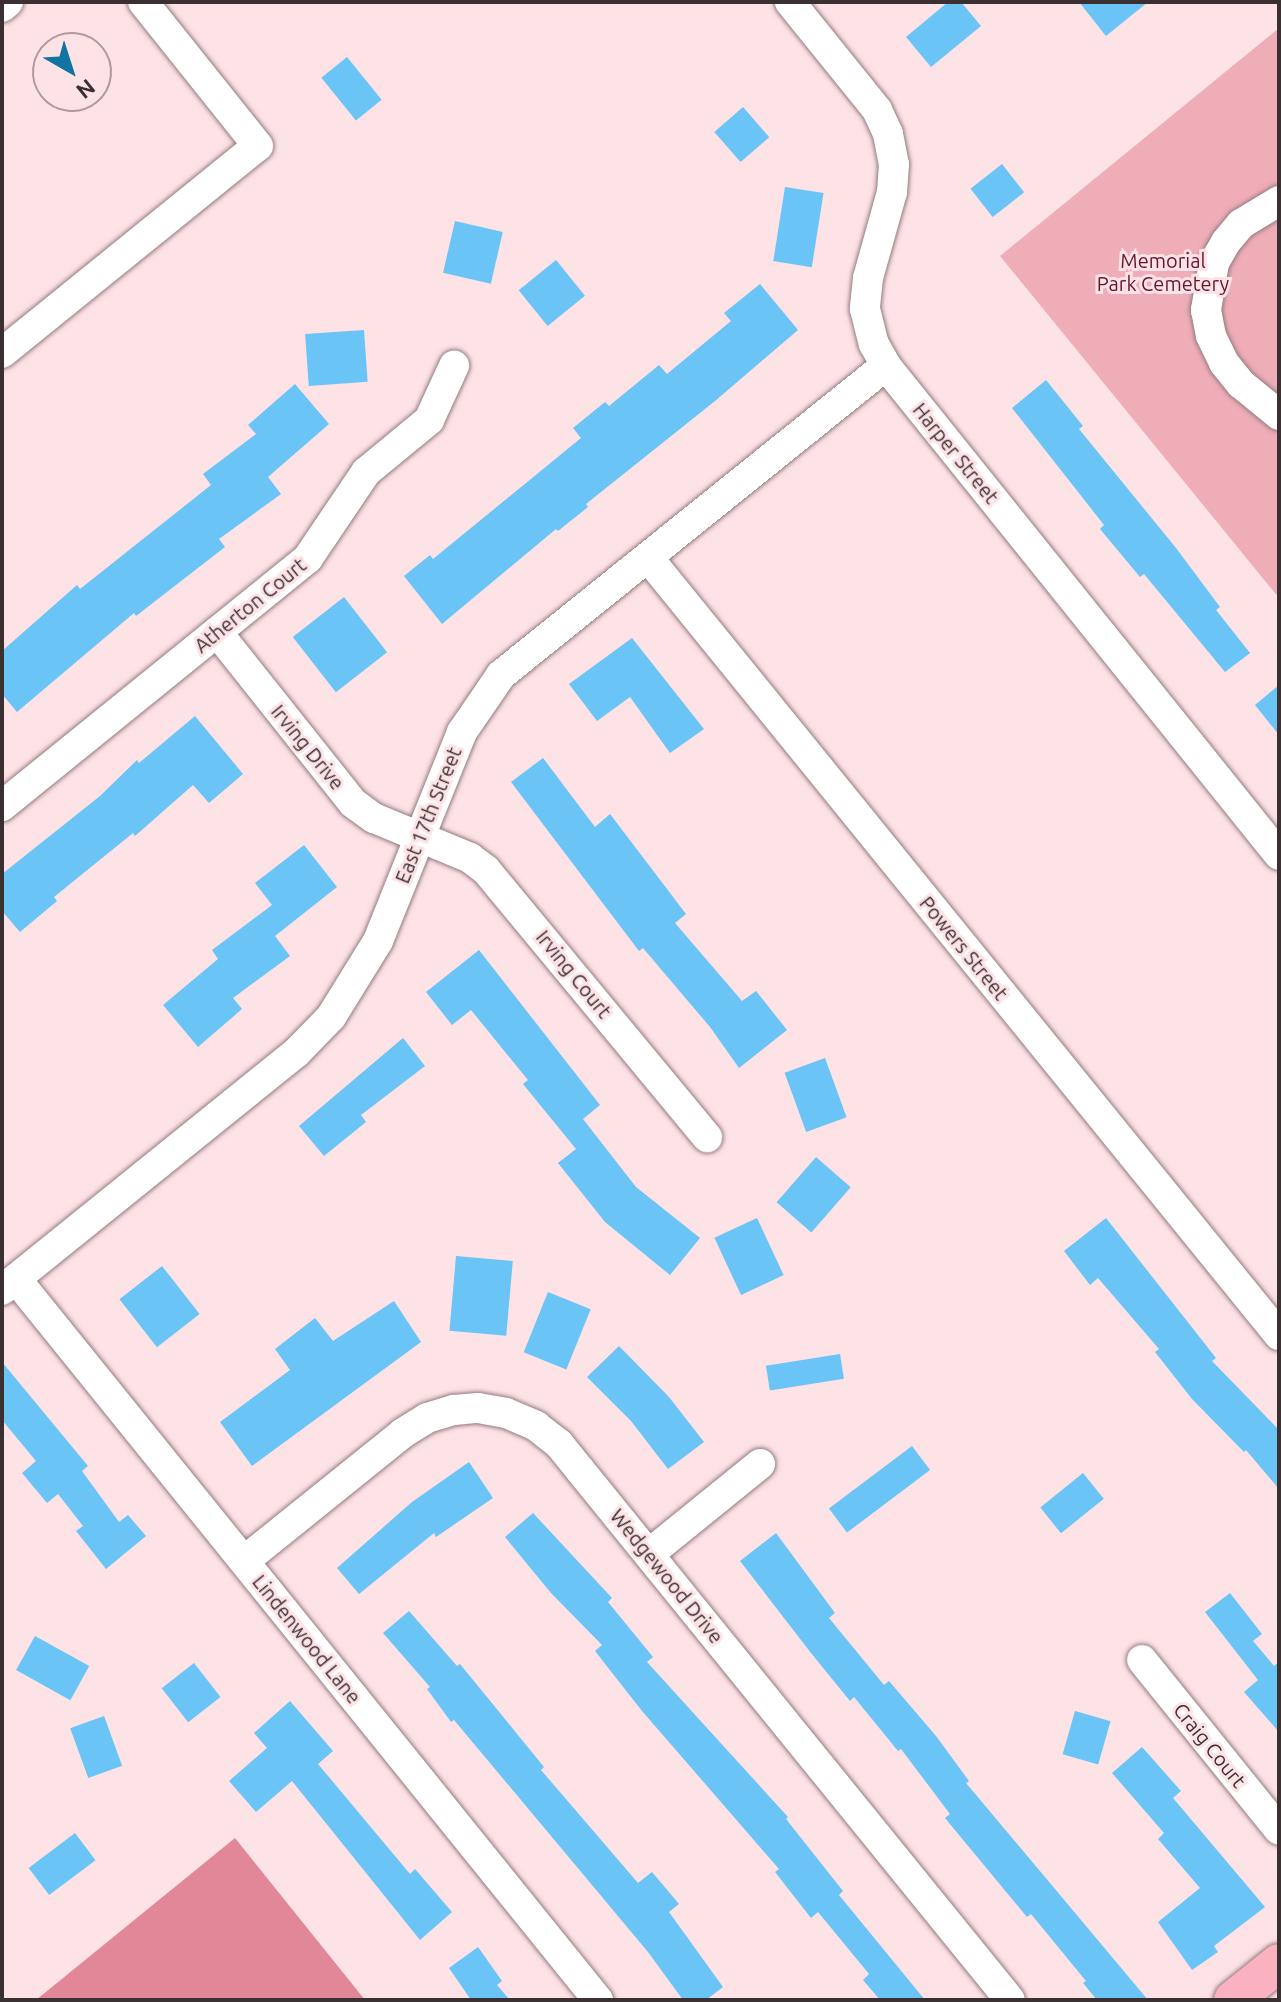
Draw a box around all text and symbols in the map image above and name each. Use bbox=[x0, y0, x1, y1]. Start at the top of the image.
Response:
north arrow bbox=[32, 32, 112, 112]
text: N bbox=[72, 75, 100, 104]
park label: Memorial Park Cemetery bbox=[1097, 248, 1229, 295]
street label: Harper Street bbox=[908, 398, 1004, 508]
street label: Atherton Court bbox=[189, 552, 311, 658]
street label: Irving Drive bbox=[266, 700, 350, 794]
street label: East 17th Street bbox=[390, 743, 466, 887]
street label: Powers Street bbox=[915, 891, 1013, 1005]
street label: Irving Court bbox=[531, 925, 617, 1023]
street label: Wedgewood Drive bbox=[605, 1504, 729, 1648]
street label: Lindenwood Lane bbox=[248, 1570, 366, 1708]
street label: Craig Court bbox=[1169, 1698, 1251, 1792]

